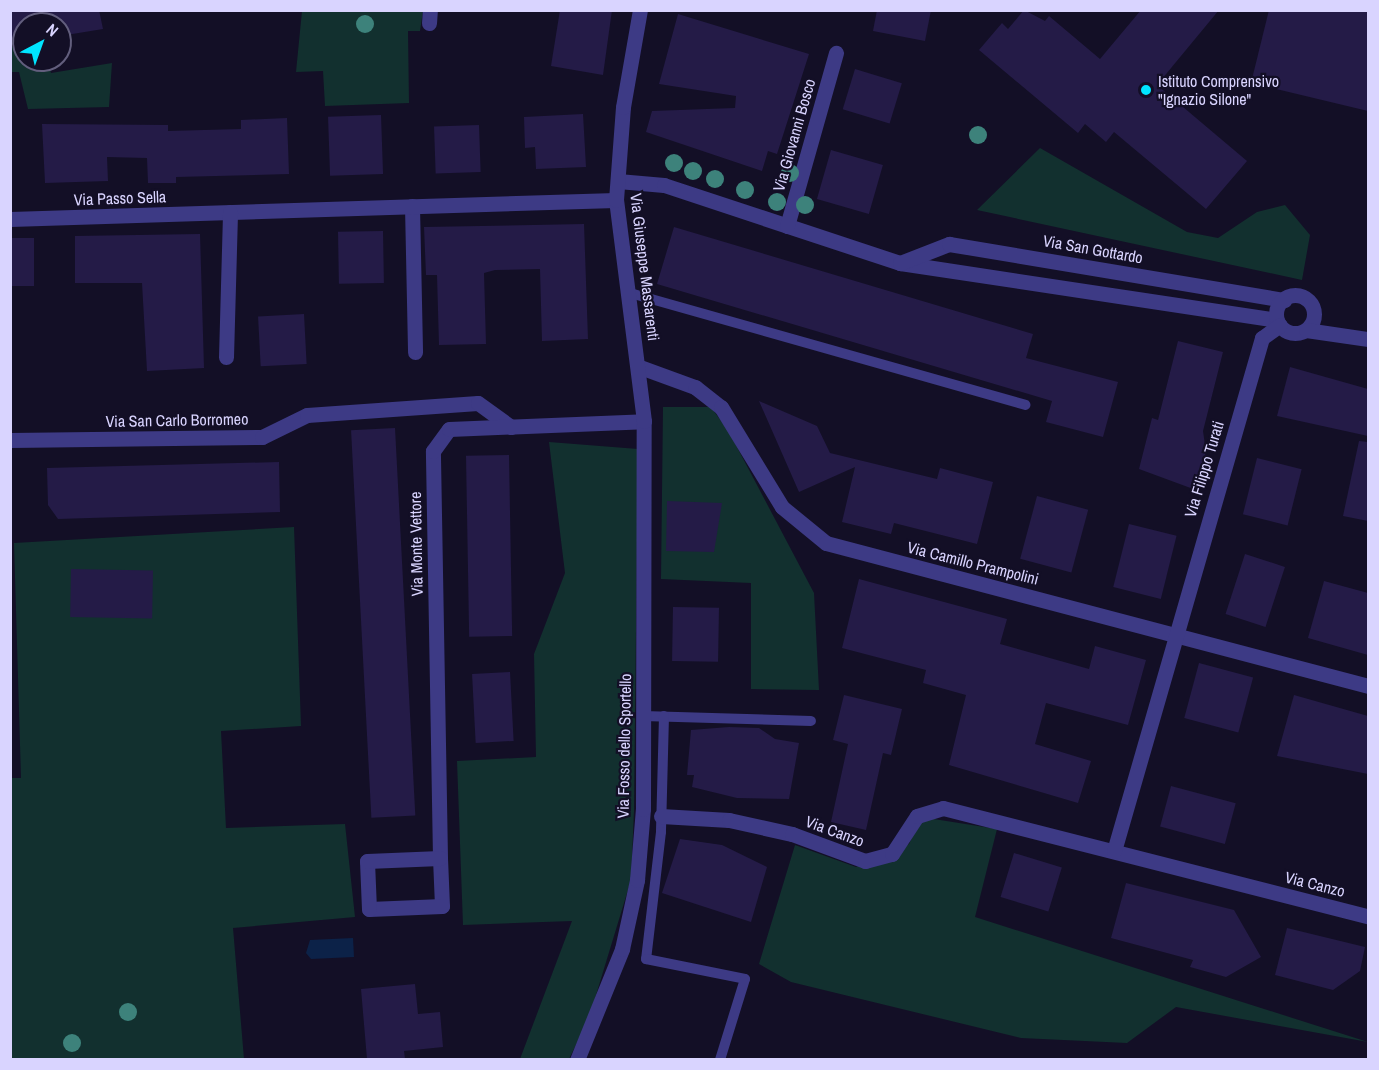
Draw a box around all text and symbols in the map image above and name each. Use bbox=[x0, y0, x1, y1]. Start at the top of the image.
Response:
north arrow bbox=[12, 12, 72, 72]
text: N bbox=[42, 19, 63, 41]
place label: Istituto Comprensivo "Ignazio Silone" bbox=[1158, 71, 1279, 109]
street label: Via Giovanni Bosco bbox=[769, 76, 819, 194]
marker: Istituto Comprensivo "Ignazio Silone" bbox=[1139, 83, 1153, 97]
street label: Via Passo Sella bbox=[73, 187, 167, 209]
street label: Via Giuseppe Massarenti bbox=[626, 192, 664, 342]
street label: Via San Gottardo bbox=[1042, 231, 1144, 267]
street label: Via San Carlo Borromeo bbox=[105, 409, 249, 431]
street label: Via Filippo Turati bbox=[1180, 418, 1228, 520]
street label: Via Monte Vettore bbox=[405, 491, 427, 597]
street label: Via Camillo Prampolini bbox=[905, 537, 1041, 589]
street label: Via Fosso dello Sportello bbox=[613, 673, 635, 819]
street label: Via Canzo bbox=[803, 812, 867, 850]
street label: Via Canzo bbox=[1283, 867, 1347, 901]

